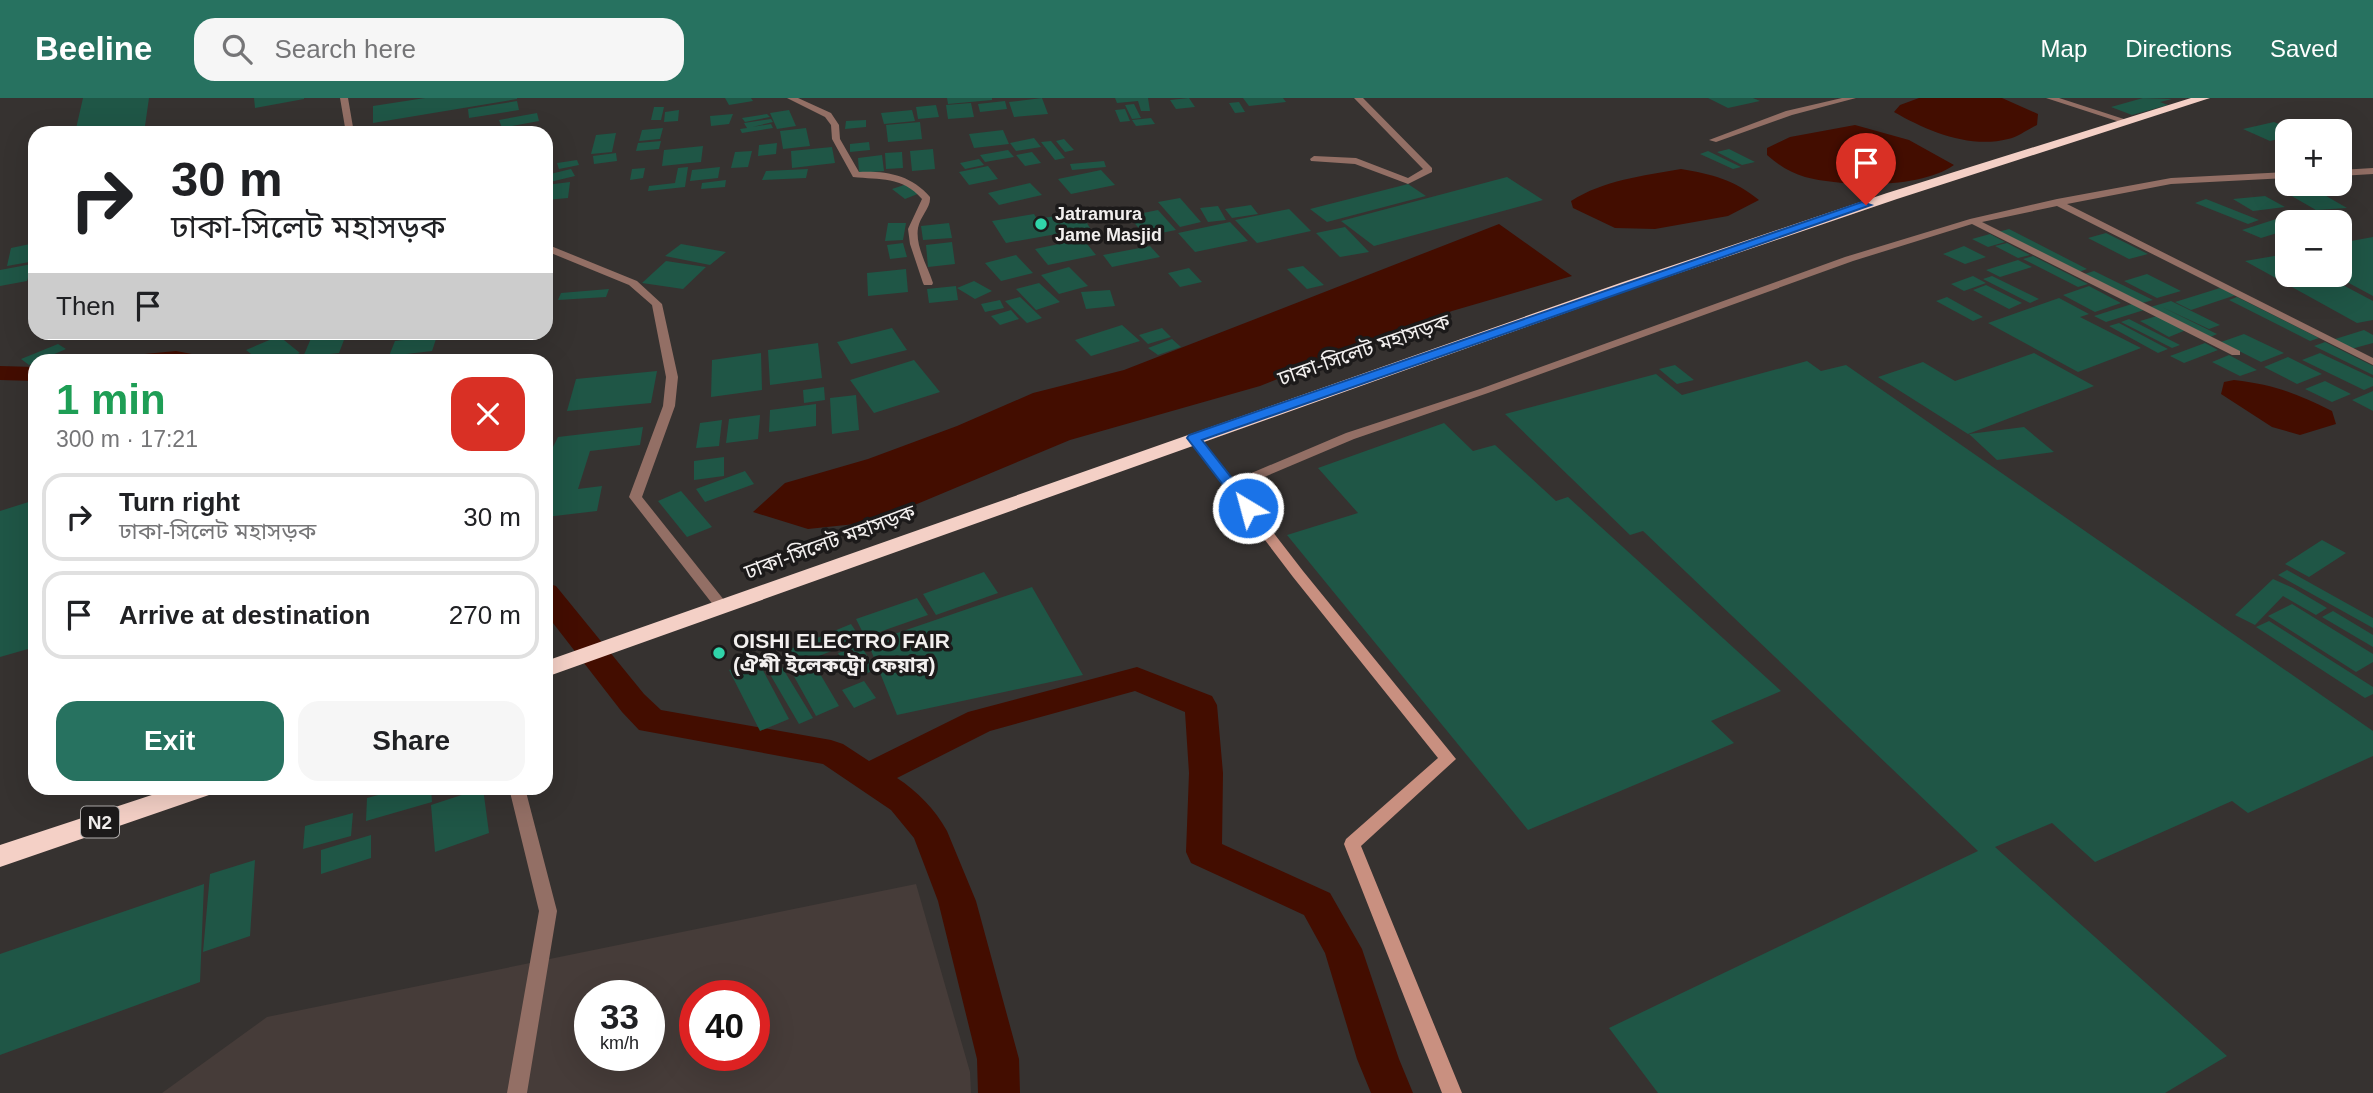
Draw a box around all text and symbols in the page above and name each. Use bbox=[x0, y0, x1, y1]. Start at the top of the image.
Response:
search box bbox=[194, 18, 684, 81]
text: Beeline bbox=[35, 30, 152, 67]
icon: search bbox=[218, 30, 256, 68]
text: Search here bbox=[274, 34, 416, 64]
text: Map bbox=[2041, 35, 2087, 62]
text: Directions bbox=[2125, 35, 2232, 62]
text: Saved bbox=[2270, 35, 2338, 62]
map controls bbox=[2275, 119, 2352, 287]
button: + bbox=[2275, 119, 2352, 196]
pin bbox=[1836, 133, 1896, 205]
icon: arrive bbox=[1847, 144, 1885, 182]
text: 30 m bbox=[171, 152, 283, 206]
icon: right bbox=[56, 154, 147, 245]
place label: Jatramura Jame Masjid bbox=[1055, 204, 1162, 245]
text: ঢাকা-সিলেট মহাসড়ক bbox=[171, 209, 446, 245]
button: − bbox=[2275, 210, 2352, 287]
marker: Jatramura Jame Masjid bbox=[1033, 216, 1049, 232]
icon: arrive bbox=[129, 287, 167, 325]
text: Then bbox=[56, 291, 115, 321]
street label: ঢাকা-সিলেট মহাসড়ক bbox=[1274, 309, 1454, 390]
text: 1 min bbox=[56, 376, 166, 423]
button: close bbox=[451, 377, 525, 451]
text: 300 m · 17:21 bbox=[56, 426, 198, 452]
position arrow bbox=[1211, 471, 1285, 545]
text: Turn right bbox=[119, 487, 240, 517]
icon: right bbox=[60, 498, 98, 536]
street label: ঢাকা-সিলেট মহাসড়ক bbox=[740, 500, 919, 583]
text: 30 m bbox=[463, 502, 521, 532]
text: ঢাকা-সিলেট মহাসড়ক bbox=[119, 518, 316, 544]
icon: arrive bbox=[60, 596, 98, 634]
text: Arrive at destination bbox=[119, 600, 370, 630]
text: 270 m bbox=[449, 600, 521, 630]
place label: OISHI ELECTRO FAIR (ঐশী ইলেকট্রো ফেয়ার) bbox=[733, 629, 950, 676]
marker: OISHI ELECTRO FAIR (ঐশী ইলেকট্রো ফেয়ার) bbox=[711, 645, 727, 661]
button: Exit bbox=[56, 701, 284, 781]
button: Share bbox=[298, 701, 525, 781]
road number: N2 bbox=[81, 806, 119, 838]
speed limit sign: 40 bbox=[679, 980, 770, 1071]
text: 33 bbox=[600, 997, 639, 1036]
text: km/h bbox=[600, 1033, 639, 1053]

